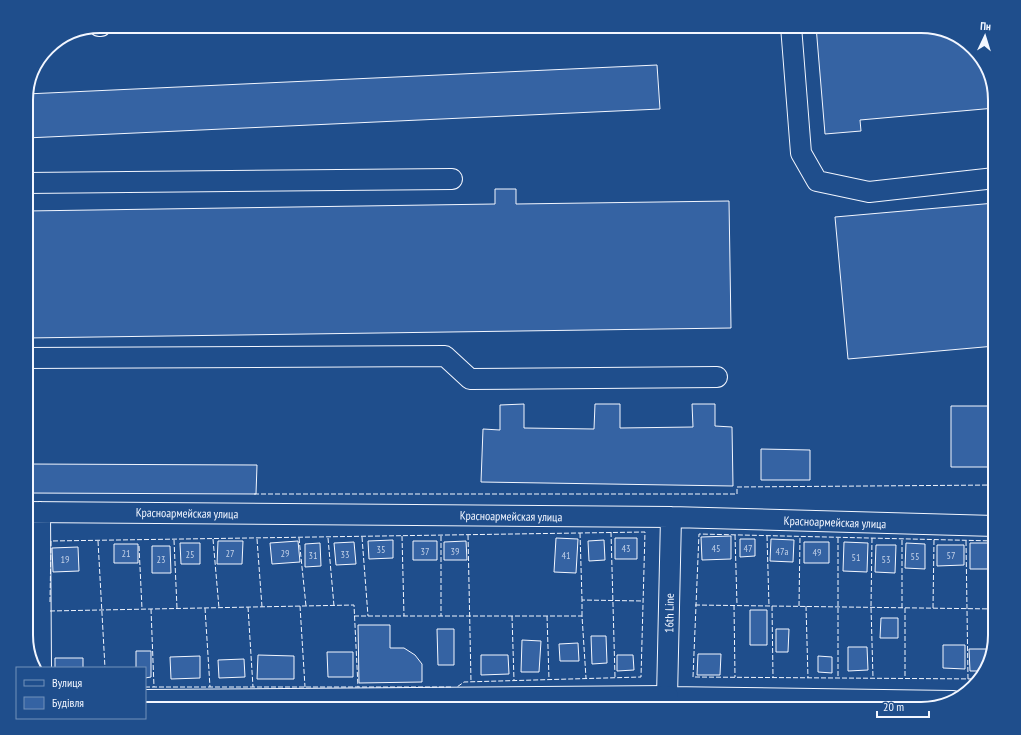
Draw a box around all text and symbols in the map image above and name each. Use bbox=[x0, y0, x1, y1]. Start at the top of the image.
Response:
north arrow bbox=[965, 16, 1005, 56]
text: Пн bbox=[980, 19, 992, 33]
street label: Красноармейская улица bbox=[136, 505, 239, 521]
street label: Красноармейская улица bbox=[460, 508, 563, 524]
street label: Красноармейская улица bbox=[783, 513, 887, 531]
house number: 43 bbox=[622, 542, 631, 555]
house number: 45 bbox=[712, 542, 721, 555]
house number: 47 bbox=[744, 542, 753, 555]
house number: 35 bbox=[377, 543, 386, 556]
house number: 37 bbox=[421, 545, 430, 558]
house number: 39 bbox=[451, 545, 460, 558]
house number: 47а bbox=[776, 545, 789, 558]
house number: 49 bbox=[813, 546, 822, 559]
house number: 21 bbox=[122, 547, 131, 560]
house number: 27 bbox=[226, 547, 235, 560]
house number: 29 bbox=[281, 547, 290, 560]
house number: 25 bbox=[186, 548, 195, 561]
house number: 33 bbox=[341, 548, 350, 561]
house number: 31 bbox=[309, 549, 318, 562]
house number: 41 bbox=[562, 549, 571, 562]
house number: 57 bbox=[947, 549, 956, 562]
house number: 55 bbox=[911, 550, 920, 563]
house number: 51 bbox=[852, 551, 861, 564]
house number: 19 bbox=[61, 553, 70, 566]
house number: 23 bbox=[157, 553, 166, 566]
house number: 53 bbox=[882, 553, 891, 566]
street label: 16th Line bbox=[661, 593, 677, 633]
legend bbox=[16, 667, 146, 719]
text: Вулиця bbox=[52, 675, 82, 690]
scale bar bbox=[877, 693, 929, 719]
text: Будівля bbox=[52, 695, 84, 710]
text: 20 m bbox=[883, 699, 904, 714]

